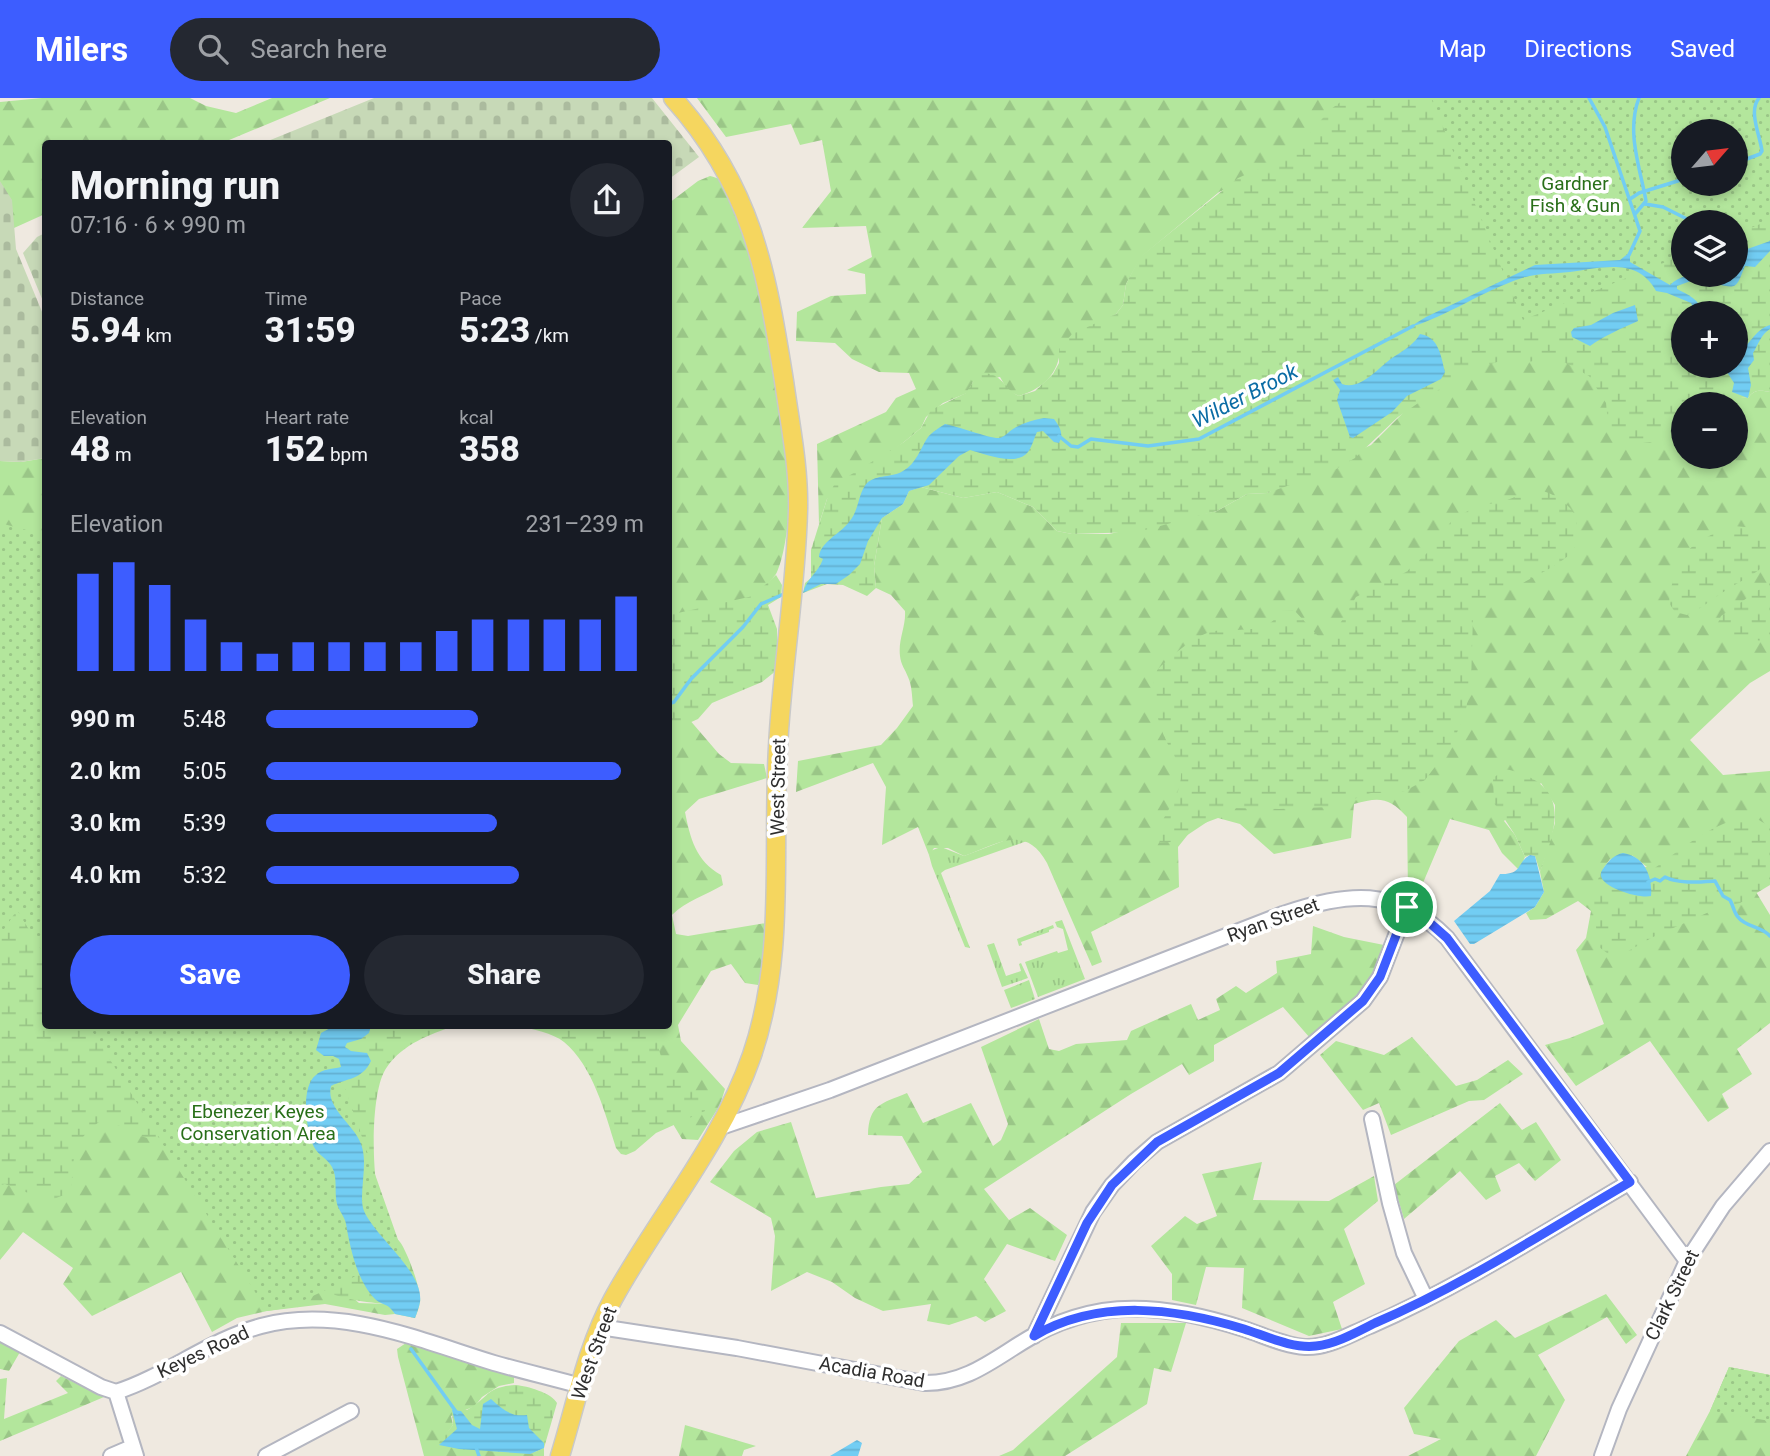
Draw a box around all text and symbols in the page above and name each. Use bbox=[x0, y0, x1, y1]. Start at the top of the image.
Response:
search box bbox=[170, 18, 660, 81]
text: Milers bbox=[35, 30, 128, 69]
icon: search bbox=[194, 30, 232, 68]
text: Search here bbox=[250, 34, 387, 64]
text: Map bbox=[1439, 35, 1486, 63]
text: Directions bbox=[1524, 35, 1632, 63]
text: Saved bbox=[1670, 35, 1735, 63]
north arrow bbox=[1671, 119, 1748, 196]
map controls bbox=[1671, 119, 1748, 469]
button: share bbox=[570, 163, 644, 237]
text: Morning run bbox=[70, 164, 280, 208]
park label: Gardner Fish & Gun bbox=[1530, 172, 1620, 217]
button: layers bbox=[1671, 210, 1748, 287]
text: 07:16 · 6 × 990 m bbox=[70, 212, 246, 239]
text: Distance bbox=[70, 287, 144, 310]
text: Time bbox=[265, 287, 307, 310]
text: Pace bbox=[459, 287, 502, 310]
button: + bbox=[1671, 301, 1748, 378]
text: 5.94 bbox=[70, 310, 141, 351]
text: 31:59 bbox=[265, 310, 356, 351]
text: 5:23 bbox=[459, 310, 530, 351]
text: km bbox=[141, 324, 172, 347]
text: /km bbox=[530, 324, 569, 347]
water label: Wilder Brook bbox=[1188, 359, 1302, 433]
button: − bbox=[1671, 392, 1748, 469]
text: Elevation bbox=[70, 406, 147, 429]
text: Heart rate bbox=[265, 406, 349, 429]
text: kcal bbox=[459, 406, 494, 429]
text: 48 bbox=[70, 429, 110, 470]
text: 152 bbox=[265, 429, 325, 470]
text: 358 bbox=[459, 429, 520, 470]
text: m bbox=[110, 443, 132, 466]
text: bpm bbox=[325, 443, 368, 466]
text: Elevation bbox=[70, 511, 163, 538]
text: 231–239 m bbox=[525, 511, 644, 538]
text: 990 m bbox=[70, 706, 135, 733]
text: 5:48 bbox=[182, 706, 226, 733]
street label: West Street bbox=[766, 738, 790, 836]
text: 2.0 km bbox=[70, 758, 141, 785]
text: 5:05 bbox=[182, 758, 226, 785]
text: 3.0 km bbox=[70, 810, 141, 837]
text: 5:39 bbox=[182, 810, 226, 837]
text: 4.0 km bbox=[70, 862, 141, 889]
text: 5:32 bbox=[182, 862, 226, 889]
pin bbox=[1377, 877, 1437, 937]
icon: arrive bbox=[1388, 888, 1426, 926]
street label: Ryan Street bbox=[1224, 893, 1322, 947]
button: Save bbox=[70, 935, 350, 1015]
button: Share bbox=[364, 935, 644, 1015]
park label: Ebenezer Keyes Conservation Area bbox=[180, 1100, 336, 1145]
street label: Clark Street bbox=[1640, 1246, 1704, 1344]
street label: West Street bbox=[567, 1303, 621, 1403]
street label: Keyes Road bbox=[153, 1321, 253, 1383]
street label: Acadia Road bbox=[817, 1351, 927, 1393]

